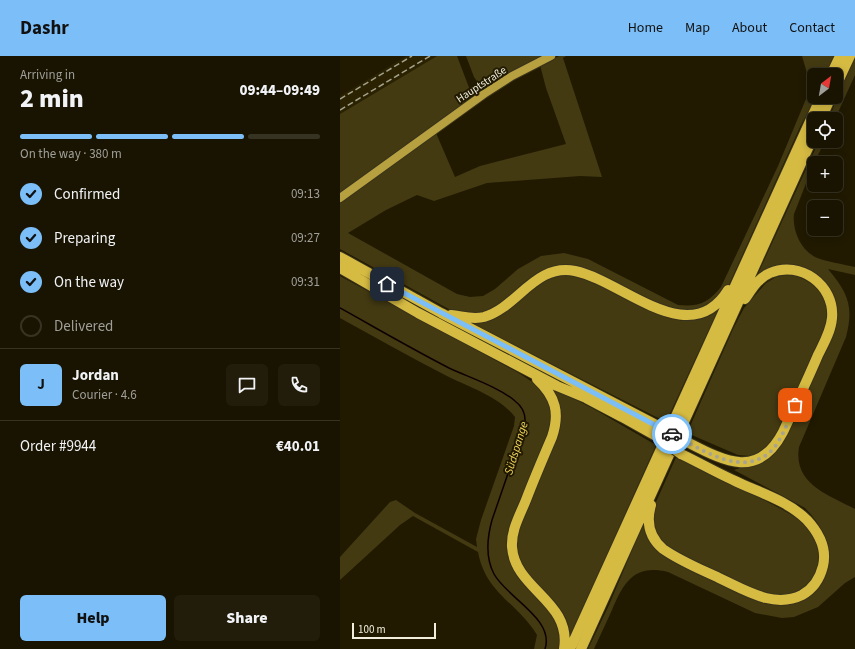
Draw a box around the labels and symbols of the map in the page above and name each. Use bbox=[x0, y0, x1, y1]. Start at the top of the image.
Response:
street label: Hauptstraße bbox=[453, 62, 510, 106]
north arrow bbox=[807, 68, 843, 104]
pin bbox=[370, 267, 404, 301]
pin bbox=[778, 388, 812, 422]
courier bbox=[652, 414, 692, 454]
water label: Südspange bbox=[500, 419, 533, 477]
scale bar bbox=[352, 621, 436, 640]

